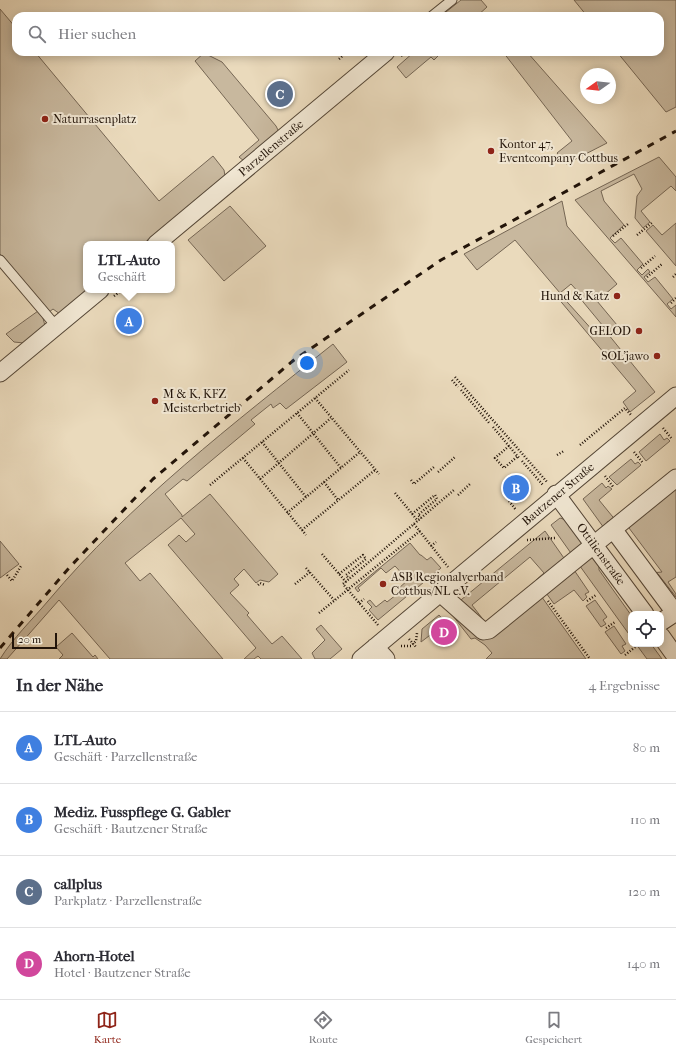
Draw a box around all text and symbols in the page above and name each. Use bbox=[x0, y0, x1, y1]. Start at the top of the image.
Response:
search box bbox=[12, 12, 664, 56]
icon: search bbox=[26, 23, 48, 45]
text: Hier suchen bbox=[58, 25, 136, 43]
north arrow bbox=[580, 68, 616, 104]
pin: C bbox=[267, 79, 293, 109]
place label: Naturrasenplatz bbox=[53, 112, 137, 126]
marker: Naturrasenplatz bbox=[40, 114, 50, 124]
street label: Parzellenstraße bbox=[236, 117, 306, 179]
place label: Kontor 47, Eventcompany Cottbus bbox=[499, 137, 619, 165]
marker: Kontor 47, Eventcompany Cottbus bbox=[486, 146, 496, 156]
popup bbox=[83, 241, 175, 293]
text: LTL-Auto bbox=[98, 251, 160, 269]
text: Geschäft bbox=[98, 269, 146, 284]
place label: Hund & Katz bbox=[540, 289, 610, 303]
marker: Hund & Katz bbox=[612, 291, 622, 301]
pin: A bbox=[116, 306, 142, 336]
place label: GELOD bbox=[589, 324, 631, 338]
marker: GELOD bbox=[634, 326, 644, 336]
place label: SOL'jawo bbox=[601, 349, 649, 363]
marker: SOL'jawo bbox=[652, 351, 662, 361]
your location bbox=[297, 353, 317, 373]
place label: M & K, KFZ Meisterbetrieb bbox=[163, 387, 240, 415]
marker: M & K, KFZ Meisterbetrieb bbox=[150, 396, 160, 406]
street label: Bautzener Straße bbox=[519, 460, 597, 528]
pin: B bbox=[503, 473, 529, 503]
street label: Ottilienstraße bbox=[574, 520, 628, 588]
place label: ASB Regionalverband Cottbus/NL e.V. bbox=[390, 570, 504, 598]
marker: ASB Regionalverband Cottbus/NL e.V. bbox=[378, 579, 388, 589]
map controls bbox=[628, 611, 664, 647]
button: locate bbox=[628, 611, 664, 647]
pin: D bbox=[431, 617, 457, 647]
scale bar bbox=[12, 631, 57, 650]
text: 20 m bbox=[18, 633, 41, 646]
text: In der Nähe bbox=[16, 675, 103, 695]
text: 4 Ergebnisse bbox=[589, 678, 660, 693]
text: LTL-Auto bbox=[54, 731, 116, 749]
text: A bbox=[25, 740, 33, 755]
text: 80 m bbox=[633, 740, 660, 755]
text: Geschäft · Parzellenstraße bbox=[54, 749, 198, 764]
text: Mediz. Fusspflege G. Gabler bbox=[54, 803, 231, 821]
text: B bbox=[25, 812, 33, 827]
text: 110 m bbox=[630, 812, 660, 827]
text: Geschäft · Bautzener Straße bbox=[54, 821, 208, 836]
text: callplus bbox=[54, 875, 102, 893]
text: C bbox=[25, 884, 33, 899]
text: 120 m bbox=[628, 884, 660, 899]
text: Parkplatz · Parzellenstraße bbox=[54, 893, 202, 908]
text: Ahorn-Hotel bbox=[54, 947, 135, 965]
text: D bbox=[24, 956, 34, 971]
text: 140 m bbox=[627, 956, 660, 971]
text: Hotel · Bautzener Straße bbox=[54, 965, 191, 980]
tab: Karte bbox=[94, 1009, 121, 1046]
tab: Route bbox=[309, 1009, 338, 1046]
tab: Gespeichert bbox=[525, 1009, 582, 1046]

